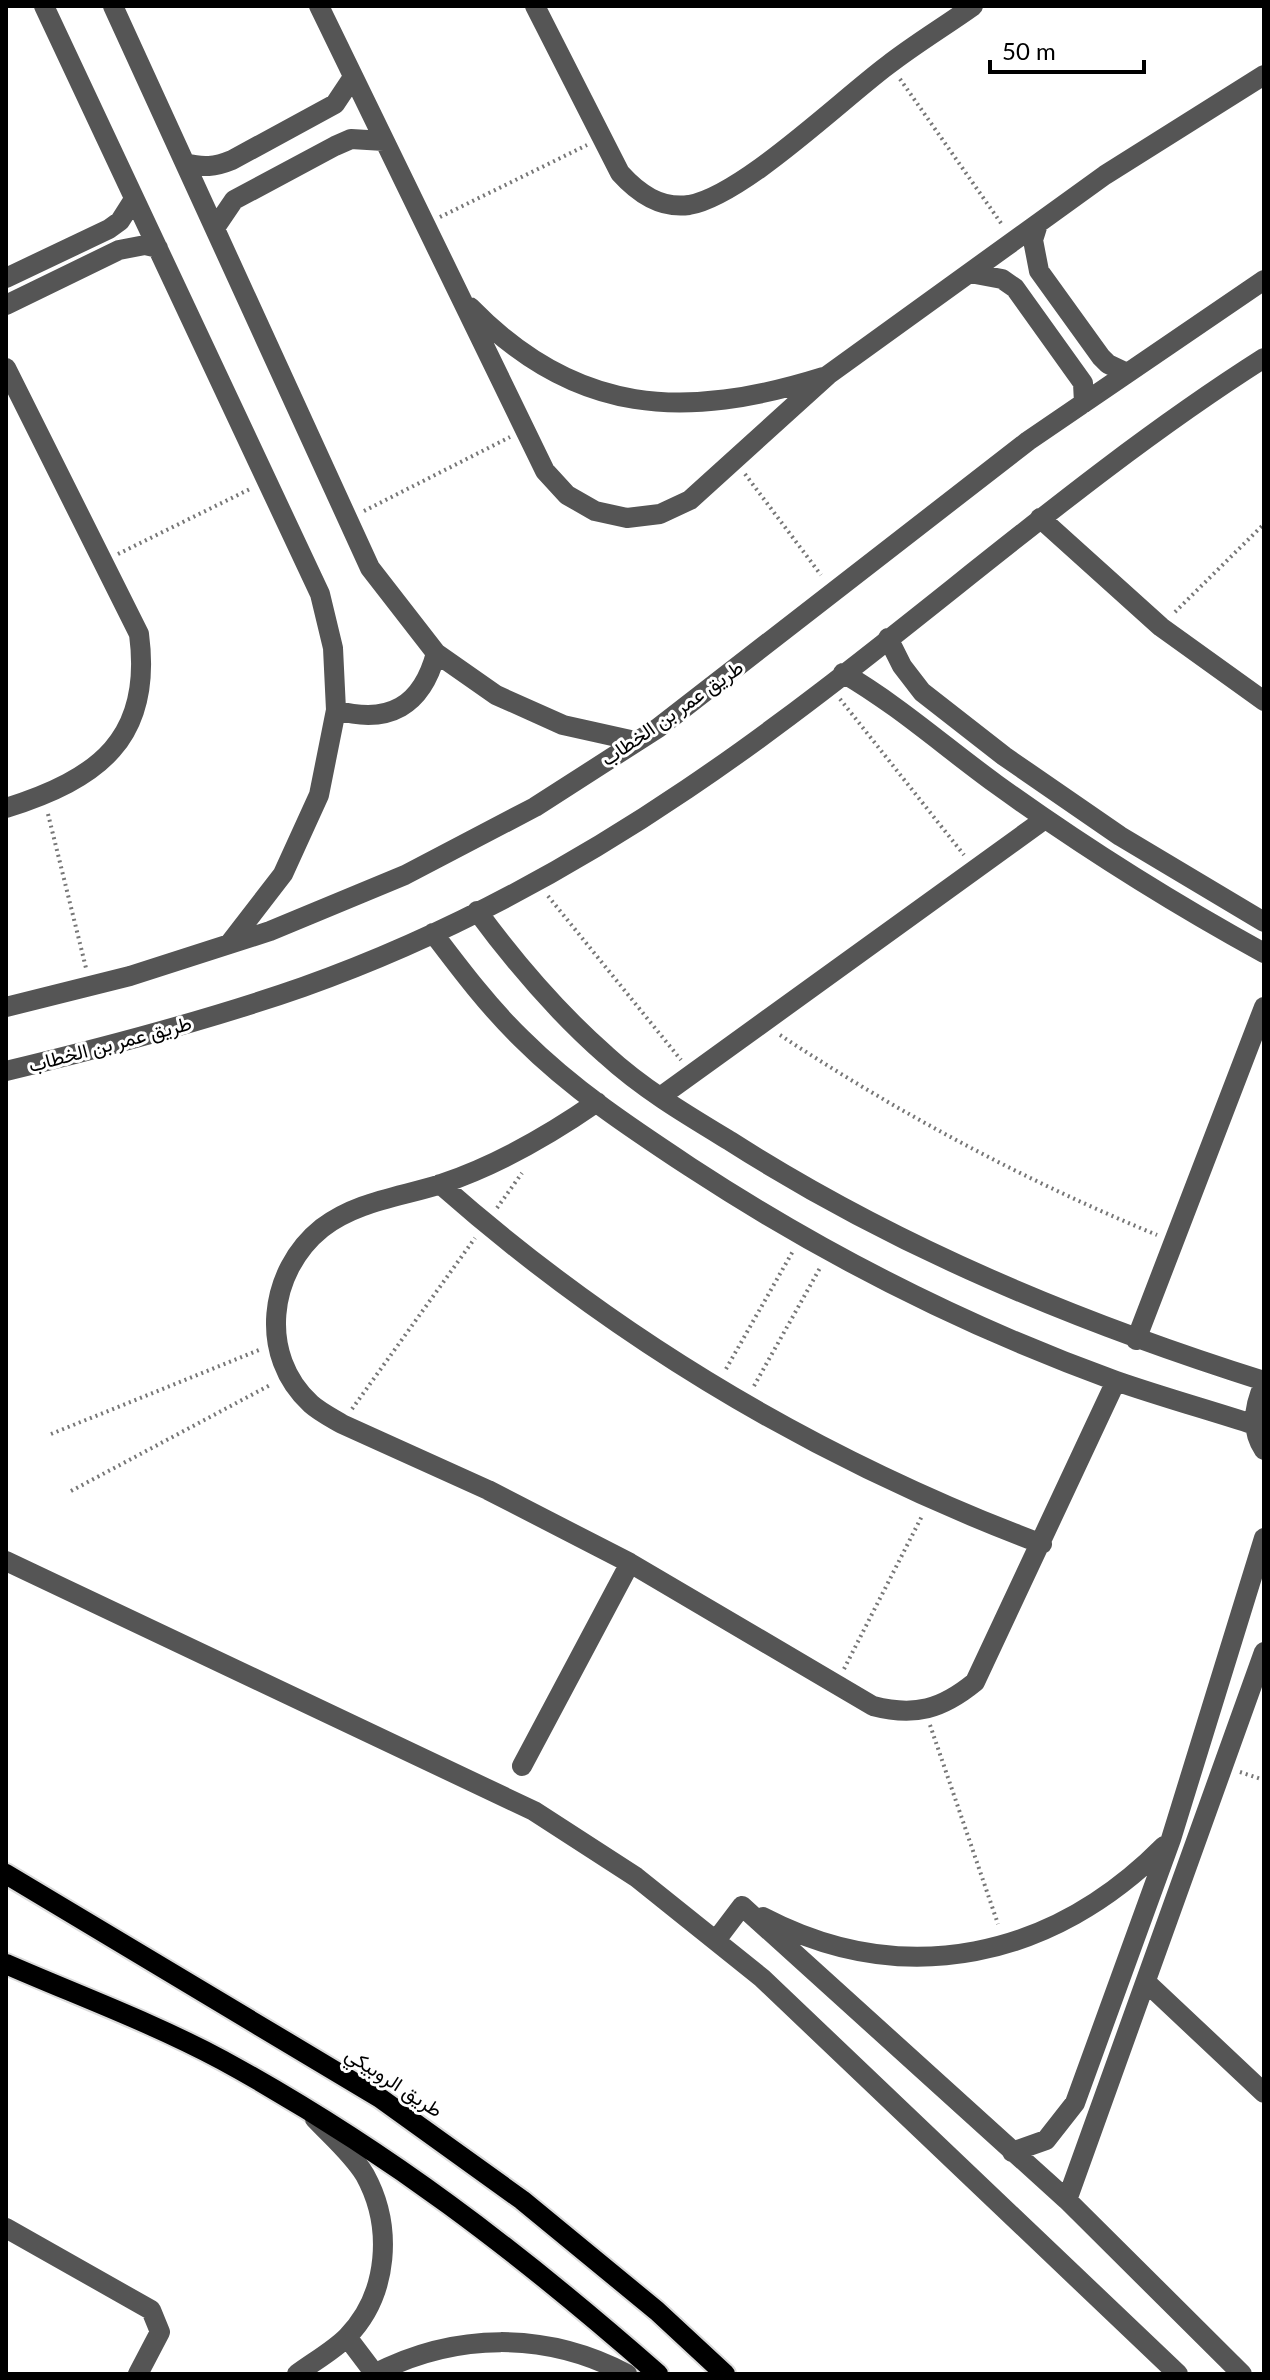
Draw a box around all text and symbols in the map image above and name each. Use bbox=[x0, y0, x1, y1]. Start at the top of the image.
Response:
scale bar bbox=[990, 24, 1144, 74]
text: 50 m bbox=[1002, 36, 1056, 65]
street label: طريق عمر بن الخطاب bbox=[596, 654, 748, 772]
street label: طريق عمر بن الخطاب bbox=[26, 1010, 194, 1078]
street label: طريق الروبيكي bbox=[338, 2041, 447, 2126]

